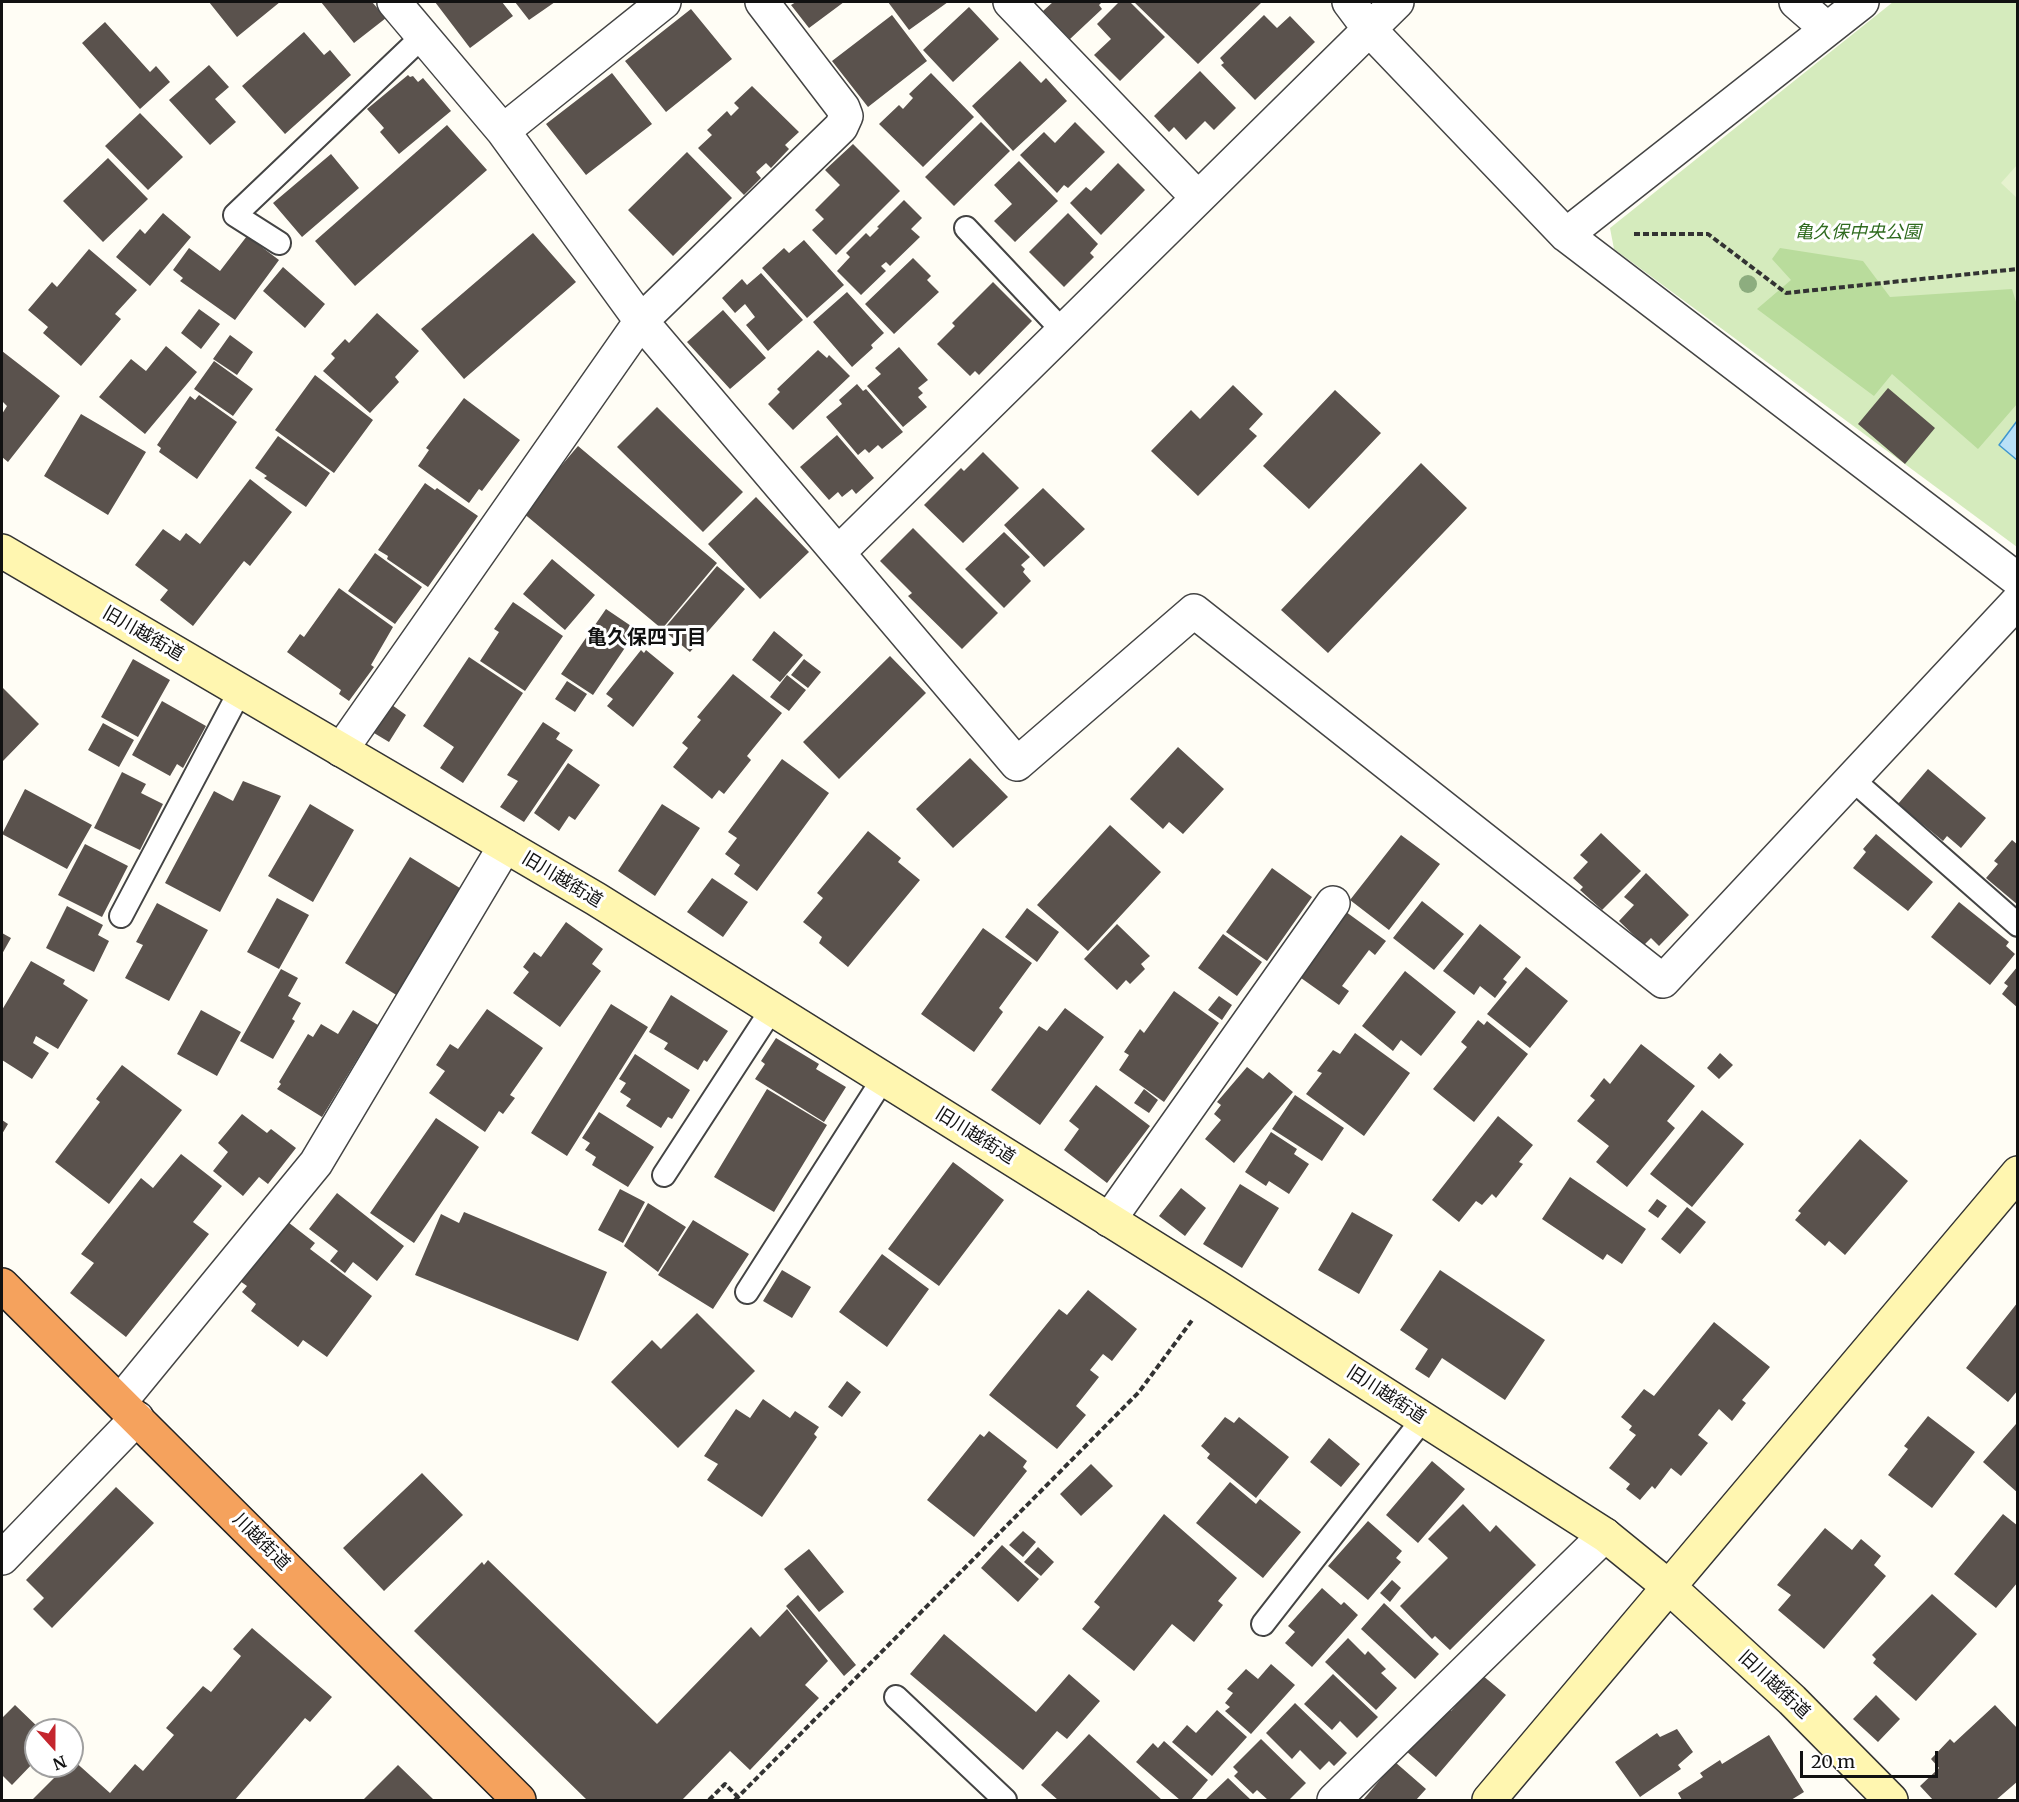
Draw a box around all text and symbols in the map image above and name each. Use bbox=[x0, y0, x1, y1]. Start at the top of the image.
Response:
park label: 亀久保中央公園 bbox=[1795, 222, 1921, 244]
street label: 旧川越街道 bbox=[99, 602, 187, 666]
district label: 亀久保四丁目 bbox=[587, 626, 707, 650]
street label: 旧川越街道 bbox=[518, 848, 606, 912]
street label: 旧川越街道 bbox=[931, 1103, 1019, 1169]
street label: 旧川越街道 bbox=[1342, 1361, 1430, 1429]
street label: 川越街道 bbox=[228, 1509, 294, 1575]
street label: 旧川越街道 bbox=[1734, 1646, 1814, 1724]
north arrow bbox=[24, 1718, 84, 1778]
scale bar bbox=[1803, 1739, 1941, 1777]
text: 20 m bbox=[1811, 1750, 1855, 1773]
text: N bbox=[50, 1751, 69, 1775]

